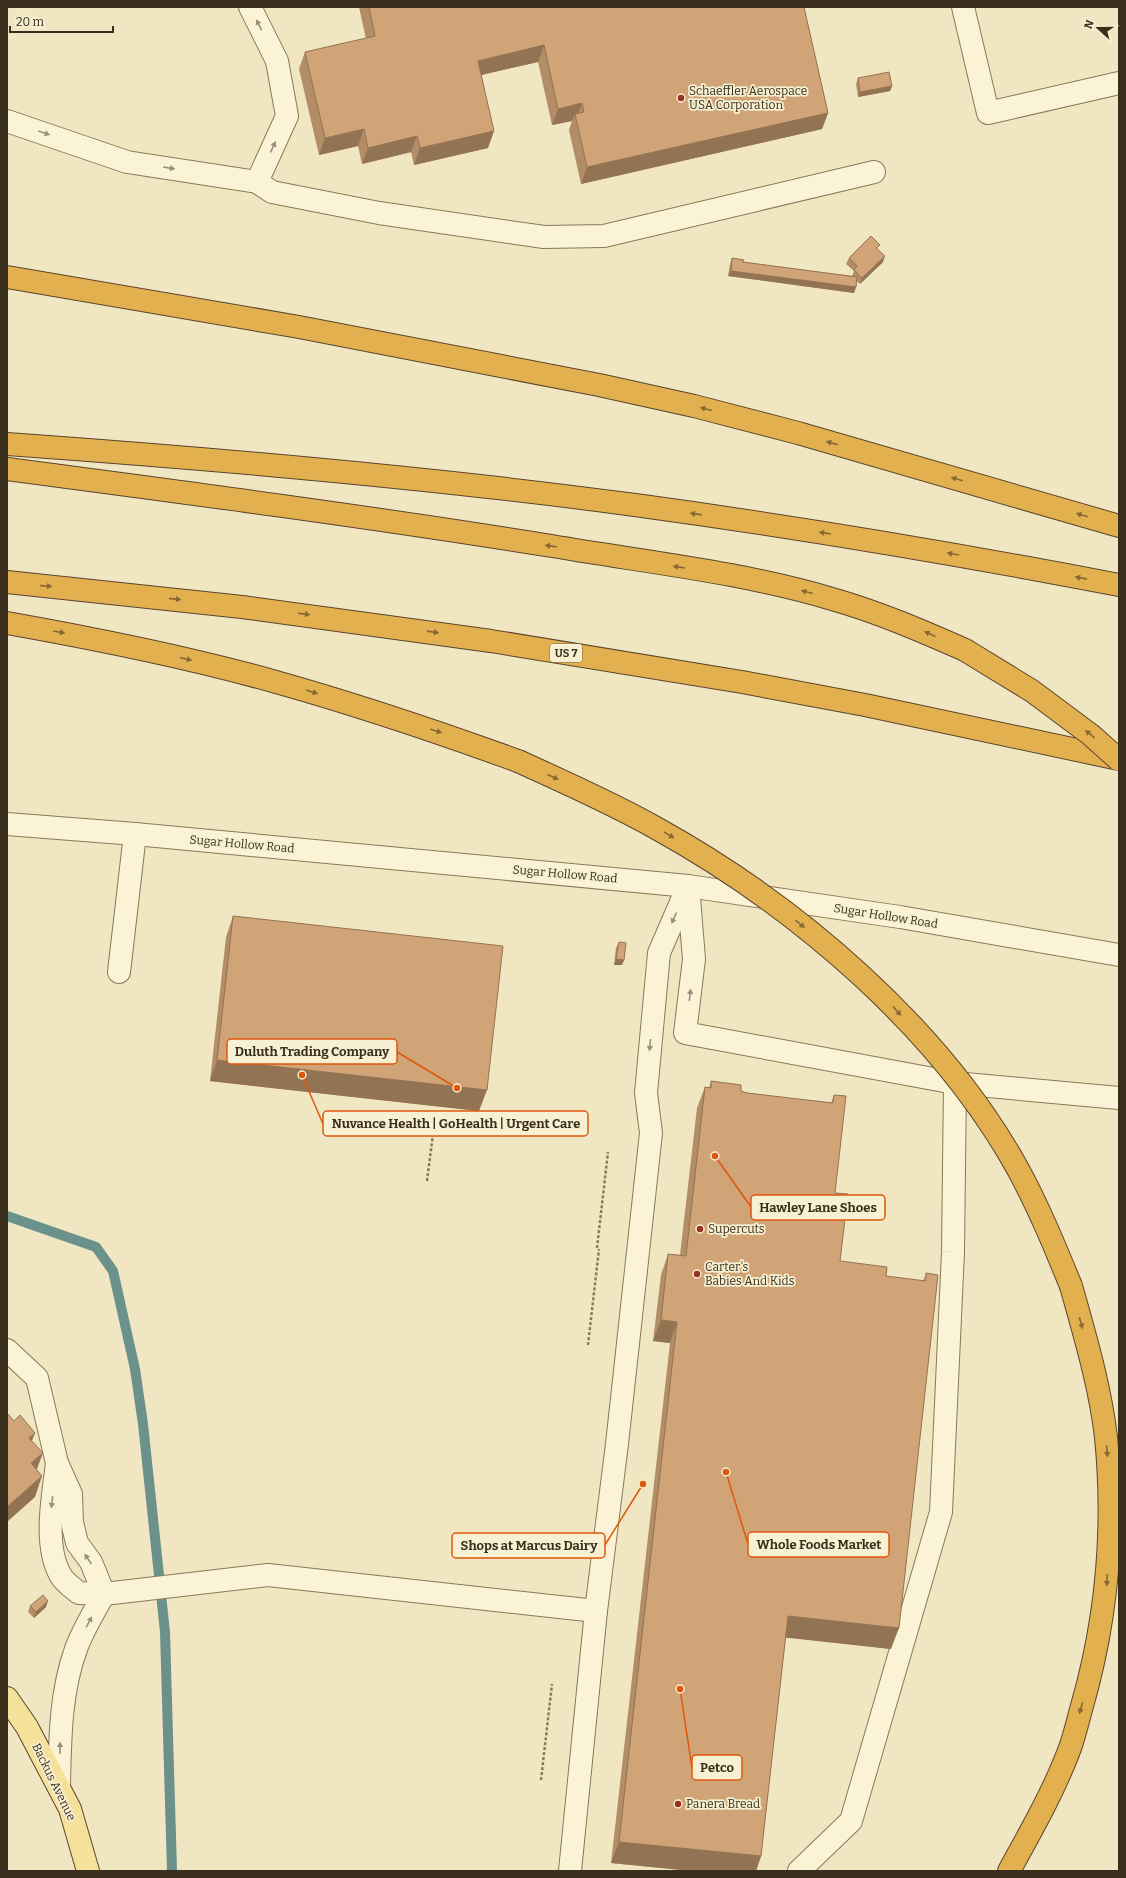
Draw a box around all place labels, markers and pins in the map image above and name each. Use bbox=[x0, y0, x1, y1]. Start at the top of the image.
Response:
place label: Schaeffler Aerospace USA Corporation bbox=[689, 84, 807, 112]
marker: Schaeffler Aerospace USA Corporation bbox=[676, 93, 686, 103]
callout: Duluth Trading Company bbox=[227, 1039, 397, 1064]
callout: Nuvance Health | GoHealth | Urgent Care bbox=[323, 1111, 588, 1136]
callout: Hawley Lane Shoes bbox=[751, 1195, 885, 1220]
place label: Supercuts bbox=[708, 1222, 765, 1236]
marker: Supercuts bbox=[695, 1224, 705, 1234]
place label: Carter's Babies And Kids bbox=[705, 1260, 795, 1288]
marker: Carter's Babies And Kids bbox=[692, 1269, 702, 1279]
callout: Whole Foods Market bbox=[748, 1532, 889, 1557]
callout: Shops at Marcus Dairy bbox=[452, 1533, 605, 1558]
callout: Petco bbox=[692, 1755, 742, 1780]
place label: Panera Bread bbox=[686, 1797, 760, 1811]
marker: Panera Bread bbox=[673, 1799, 683, 1809]

